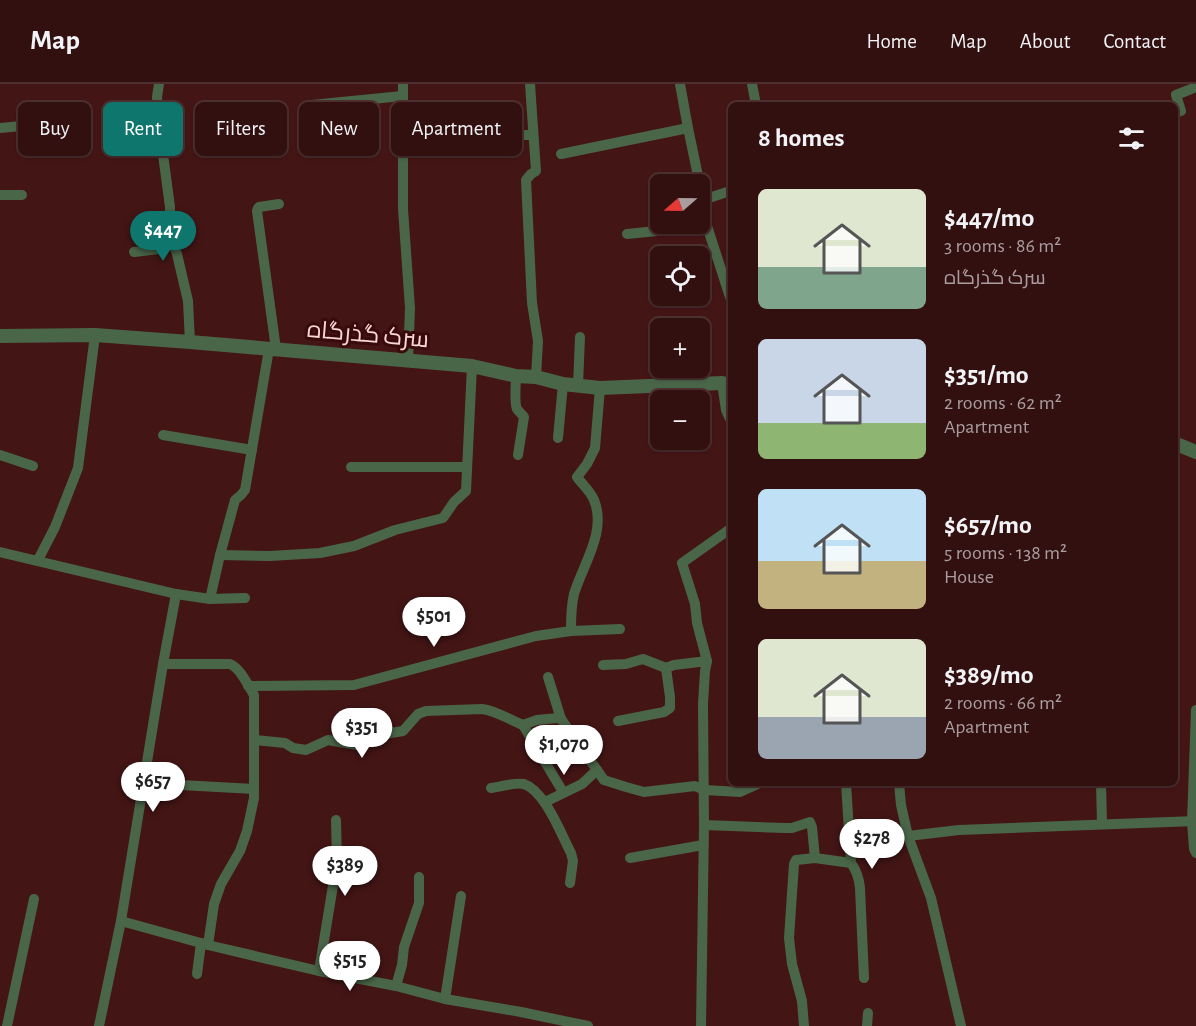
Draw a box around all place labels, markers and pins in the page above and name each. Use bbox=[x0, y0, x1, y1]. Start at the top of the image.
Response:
pin: $447 bbox=[127, 211, 199, 262]
pin: $501 bbox=[398, 597, 470, 648]
pin: $351 bbox=[326, 708, 398, 759]
pin: $1,070 bbox=[515, 725, 613, 776]
pin: $657 bbox=[117, 762, 189, 813]
pin: $278 bbox=[836, 819, 908, 870]
pin: $389 bbox=[309, 846, 381, 897]
pin: $515 bbox=[314, 941, 386, 992]

